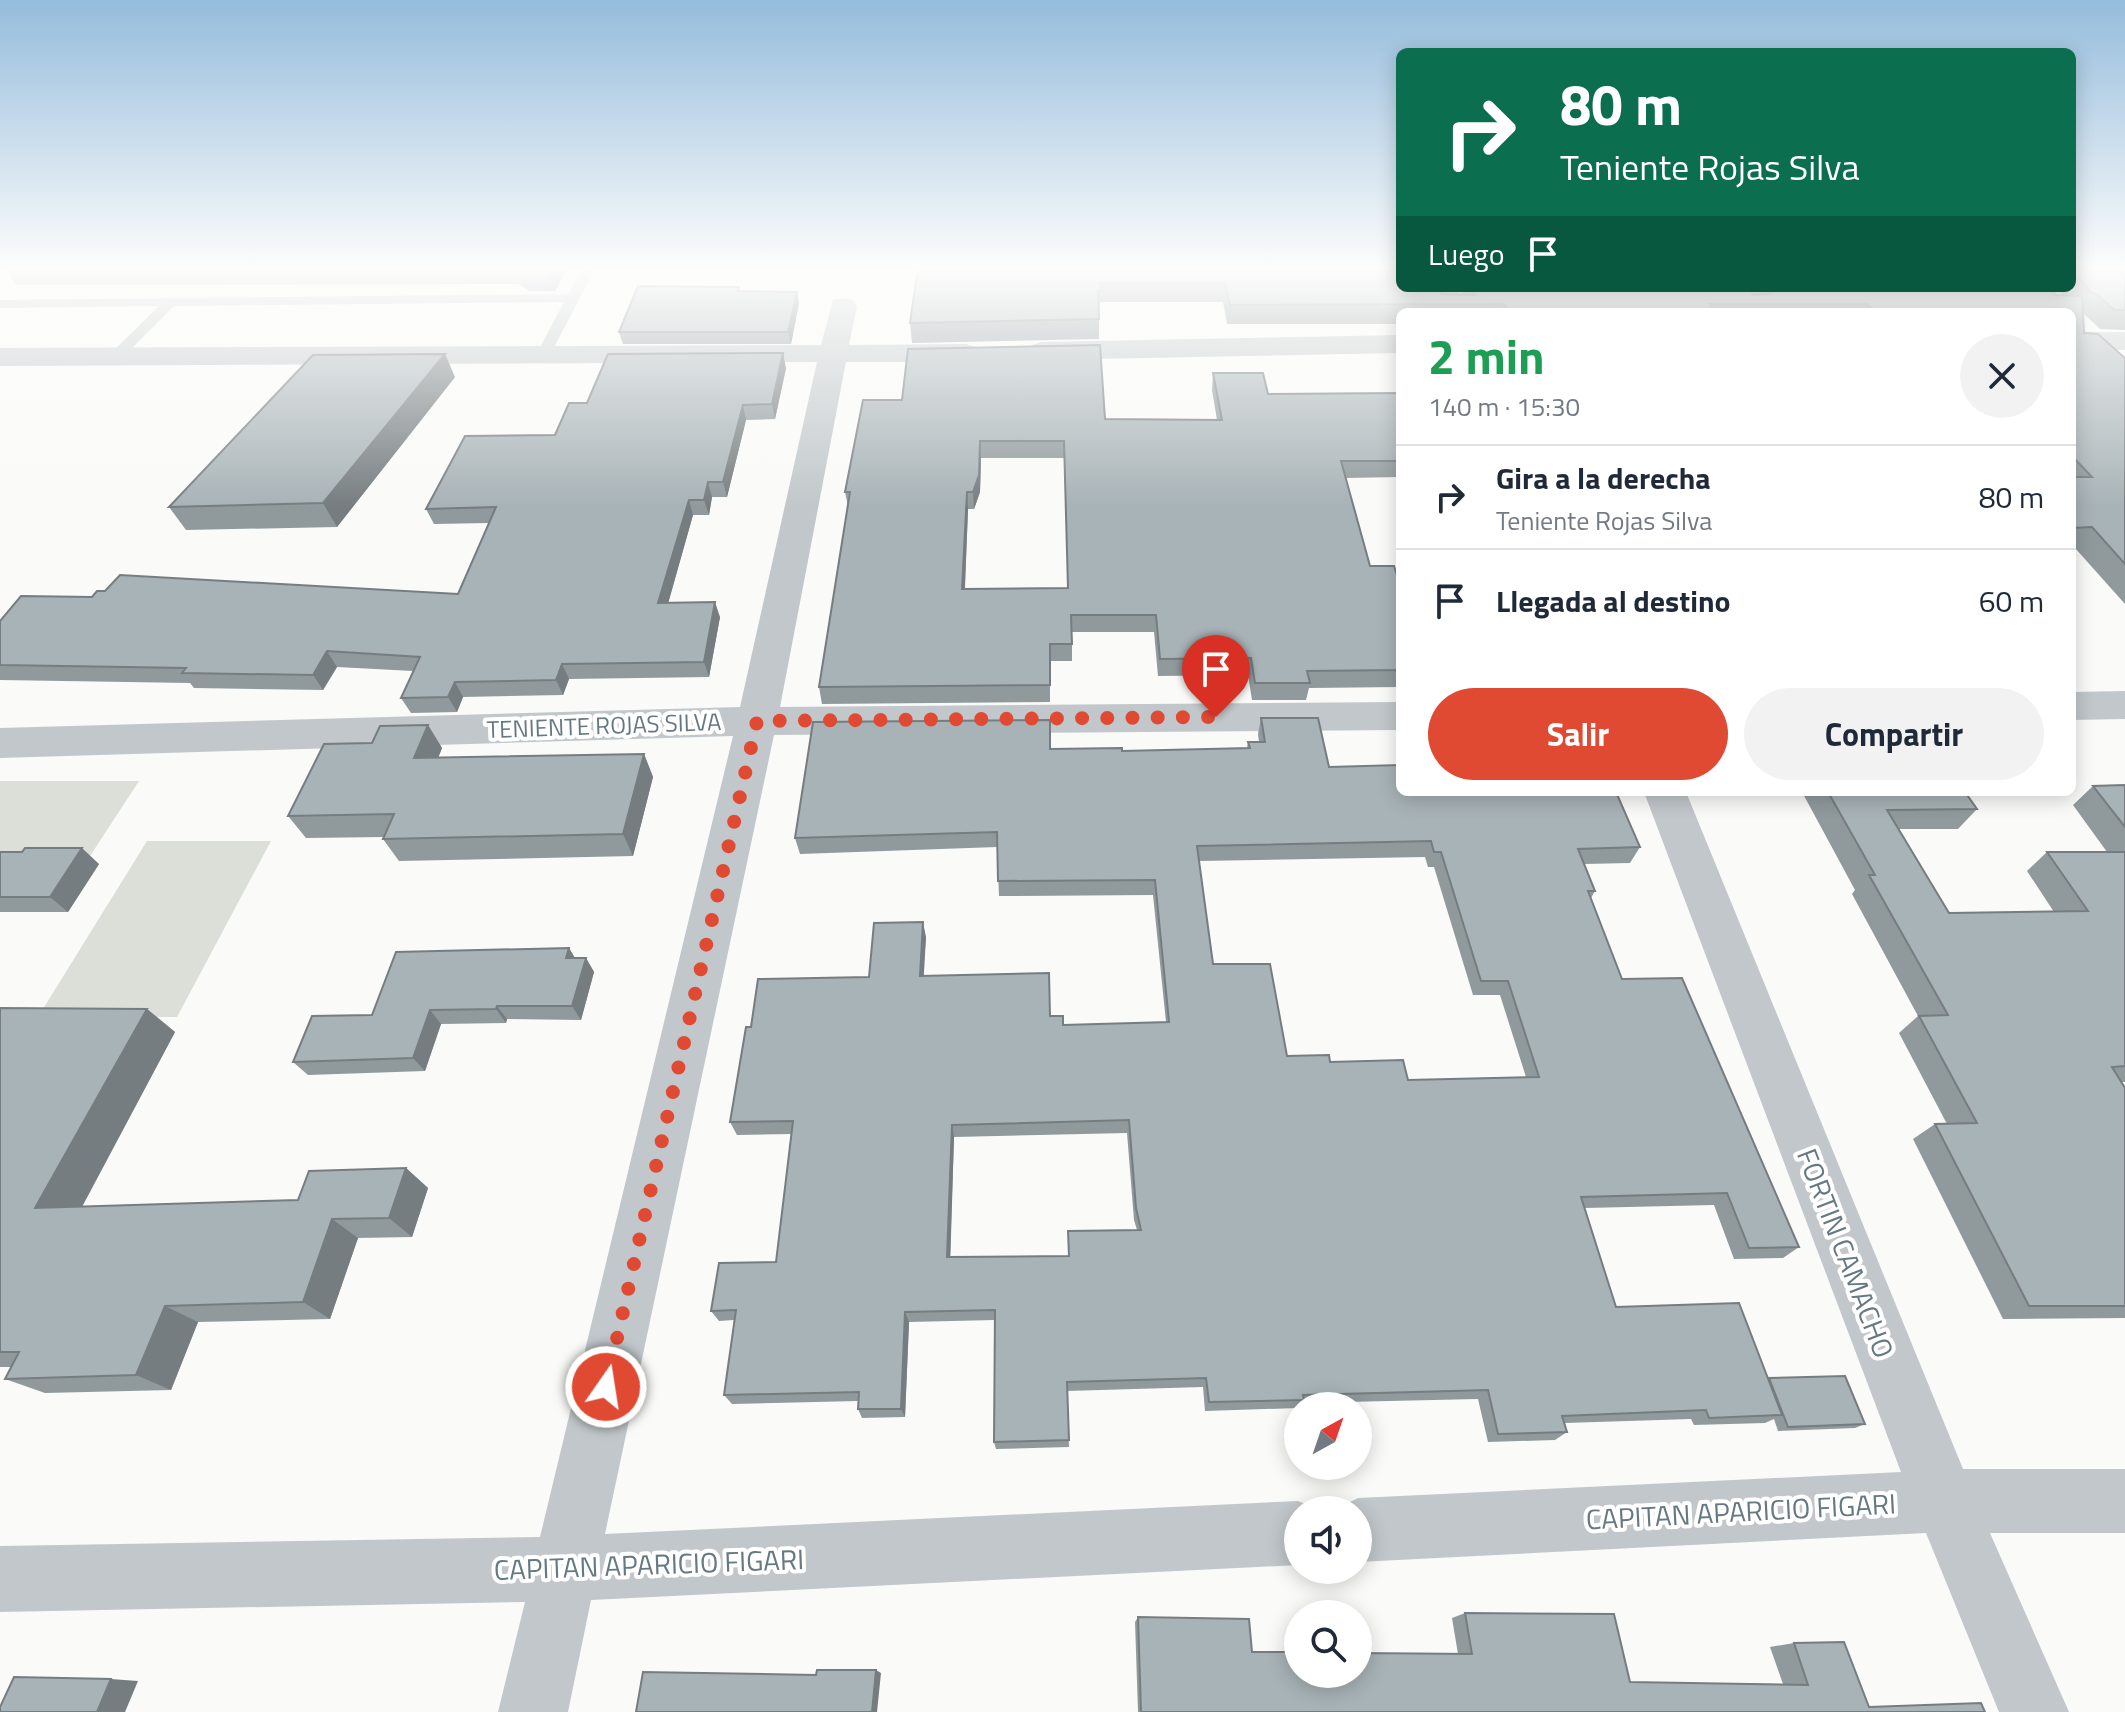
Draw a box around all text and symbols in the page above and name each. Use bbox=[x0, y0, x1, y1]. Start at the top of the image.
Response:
text: 80 m bbox=[1560, 62, 1682, 147]
icon: right bbox=[1428, 80, 1532, 184]
text: Teniente Rojas Silva bbox=[1560, 139, 1859, 194]
text: Luego bbox=[1428, 231, 1505, 277]
icon: arrive bbox=[1521, 232, 1565, 276]
text: 2 min bbox=[1428, 320, 1545, 393]
button: close bbox=[1960, 334, 2044, 418]
text: 140 m · 15:30 bbox=[1428, 387, 1580, 426]
text: Gira a la derecha bbox=[1496, 455, 1711, 501]
text: 80 m bbox=[1979, 474, 2044, 520]
icon: right bbox=[1428, 475, 1472, 519]
text: Teniente Rojas Silva bbox=[1496, 501, 1712, 540]
text: Llegada al destino bbox=[1496, 578, 1730, 624]
text: 60 m bbox=[1979, 578, 2044, 624]
icon: arrive bbox=[1428, 579, 1472, 623]
pin bbox=[1182, 635, 1250, 717]
icon: arrive bbox=[1194, 647, 1238, 691]
button: Salir bbox=[1428, 688, 1728, 780]
button: Compartir bbox=[1744, 688, 2044, 780]
street label: TENIENTE ROJAS SILVA bbox=[486, 703, 722, 747]
street label: FORTIN CAMACHO bbox=[1786, 1142, 1906, 1364]
position arrow bbox=[564, 1345, 648, 1429]
north arrow bbox=[1284, 1392, 1372, 1480]
map controls bbox=[1284, 1392, 1372, 1688]
street label: CAPITAN APARICIO FIGARI bbox=[1585, 1481, 1897, 1541]
button: sound bbox=[1284, 1496, 1372, 1584]
street label: CAPITAN APARICIO FIGARI bbox=[493, 1537, 805, 1591]
button: search bbox=[1284, 1600, 1372, 1688]

